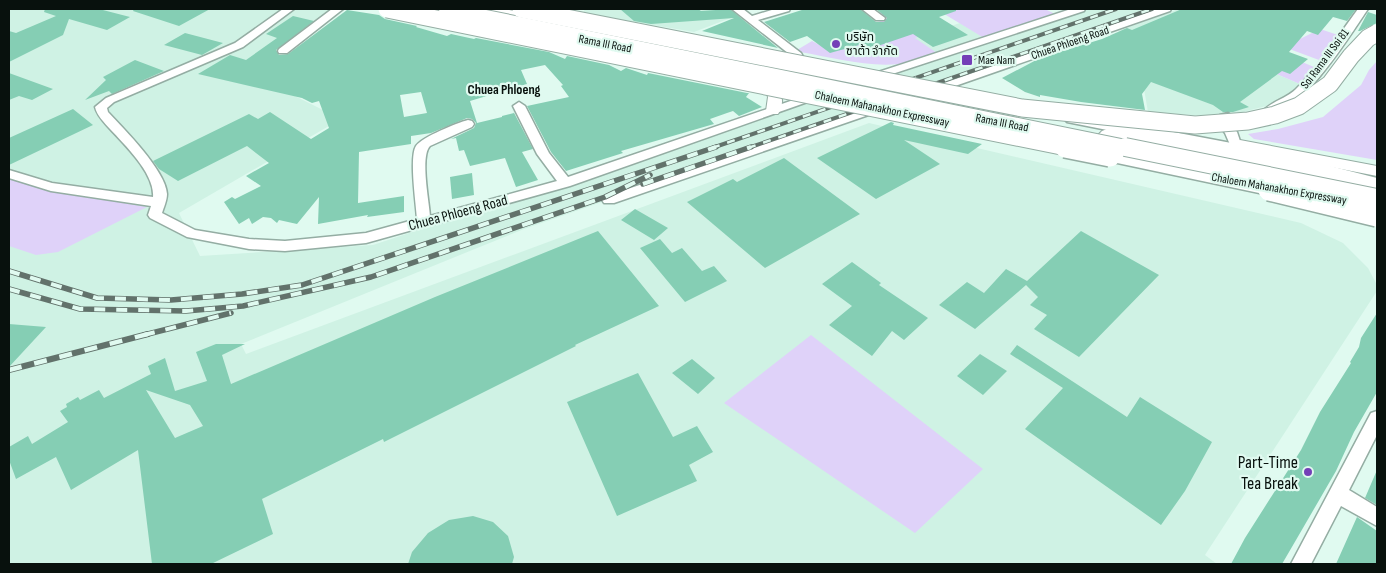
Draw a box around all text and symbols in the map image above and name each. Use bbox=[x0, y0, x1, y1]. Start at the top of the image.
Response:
street label: Chuea Phloeng Road bbox=[1029, 23, 1111, 63]
street label: Soi Rama III Soi 81 bbox=[1298, 25, 1353, 92]
place label: บริษัท ซาต้า จำกัด bbox=[846, 30, 898, 59]
street label: Rama III Road bbox=[577, 32, 633, 56]
marker: บริษัท ซาต้า จำกัด bbox=[830, 38, 842, 50]
marker: Mae Nam bbox=[960, 53, 974, 67]
place label: Mae Nam bbox=[978, 53, 1015, 68]
district label: Chuea Phloeng bbox=[467, 81, 541, 98]
street label: Chaloem Mahanakhon Expressway bbox=[813, 87, 951, 131]
street label: Rama III Road bbox=[974, 111, 1030, 135]
street label: Chaloem Mahanakhon Expressway bbox=[1210, 170, 1348, 208]
street label: Chuea Phloeng Road bbox=[406, 191, 510, 235]
place label: Part-Time Tea Break bbox=[1238, 452, 1298, 494]
marker: Part-Time Tea Break bbox=[1302, 466, 1314, 478]

